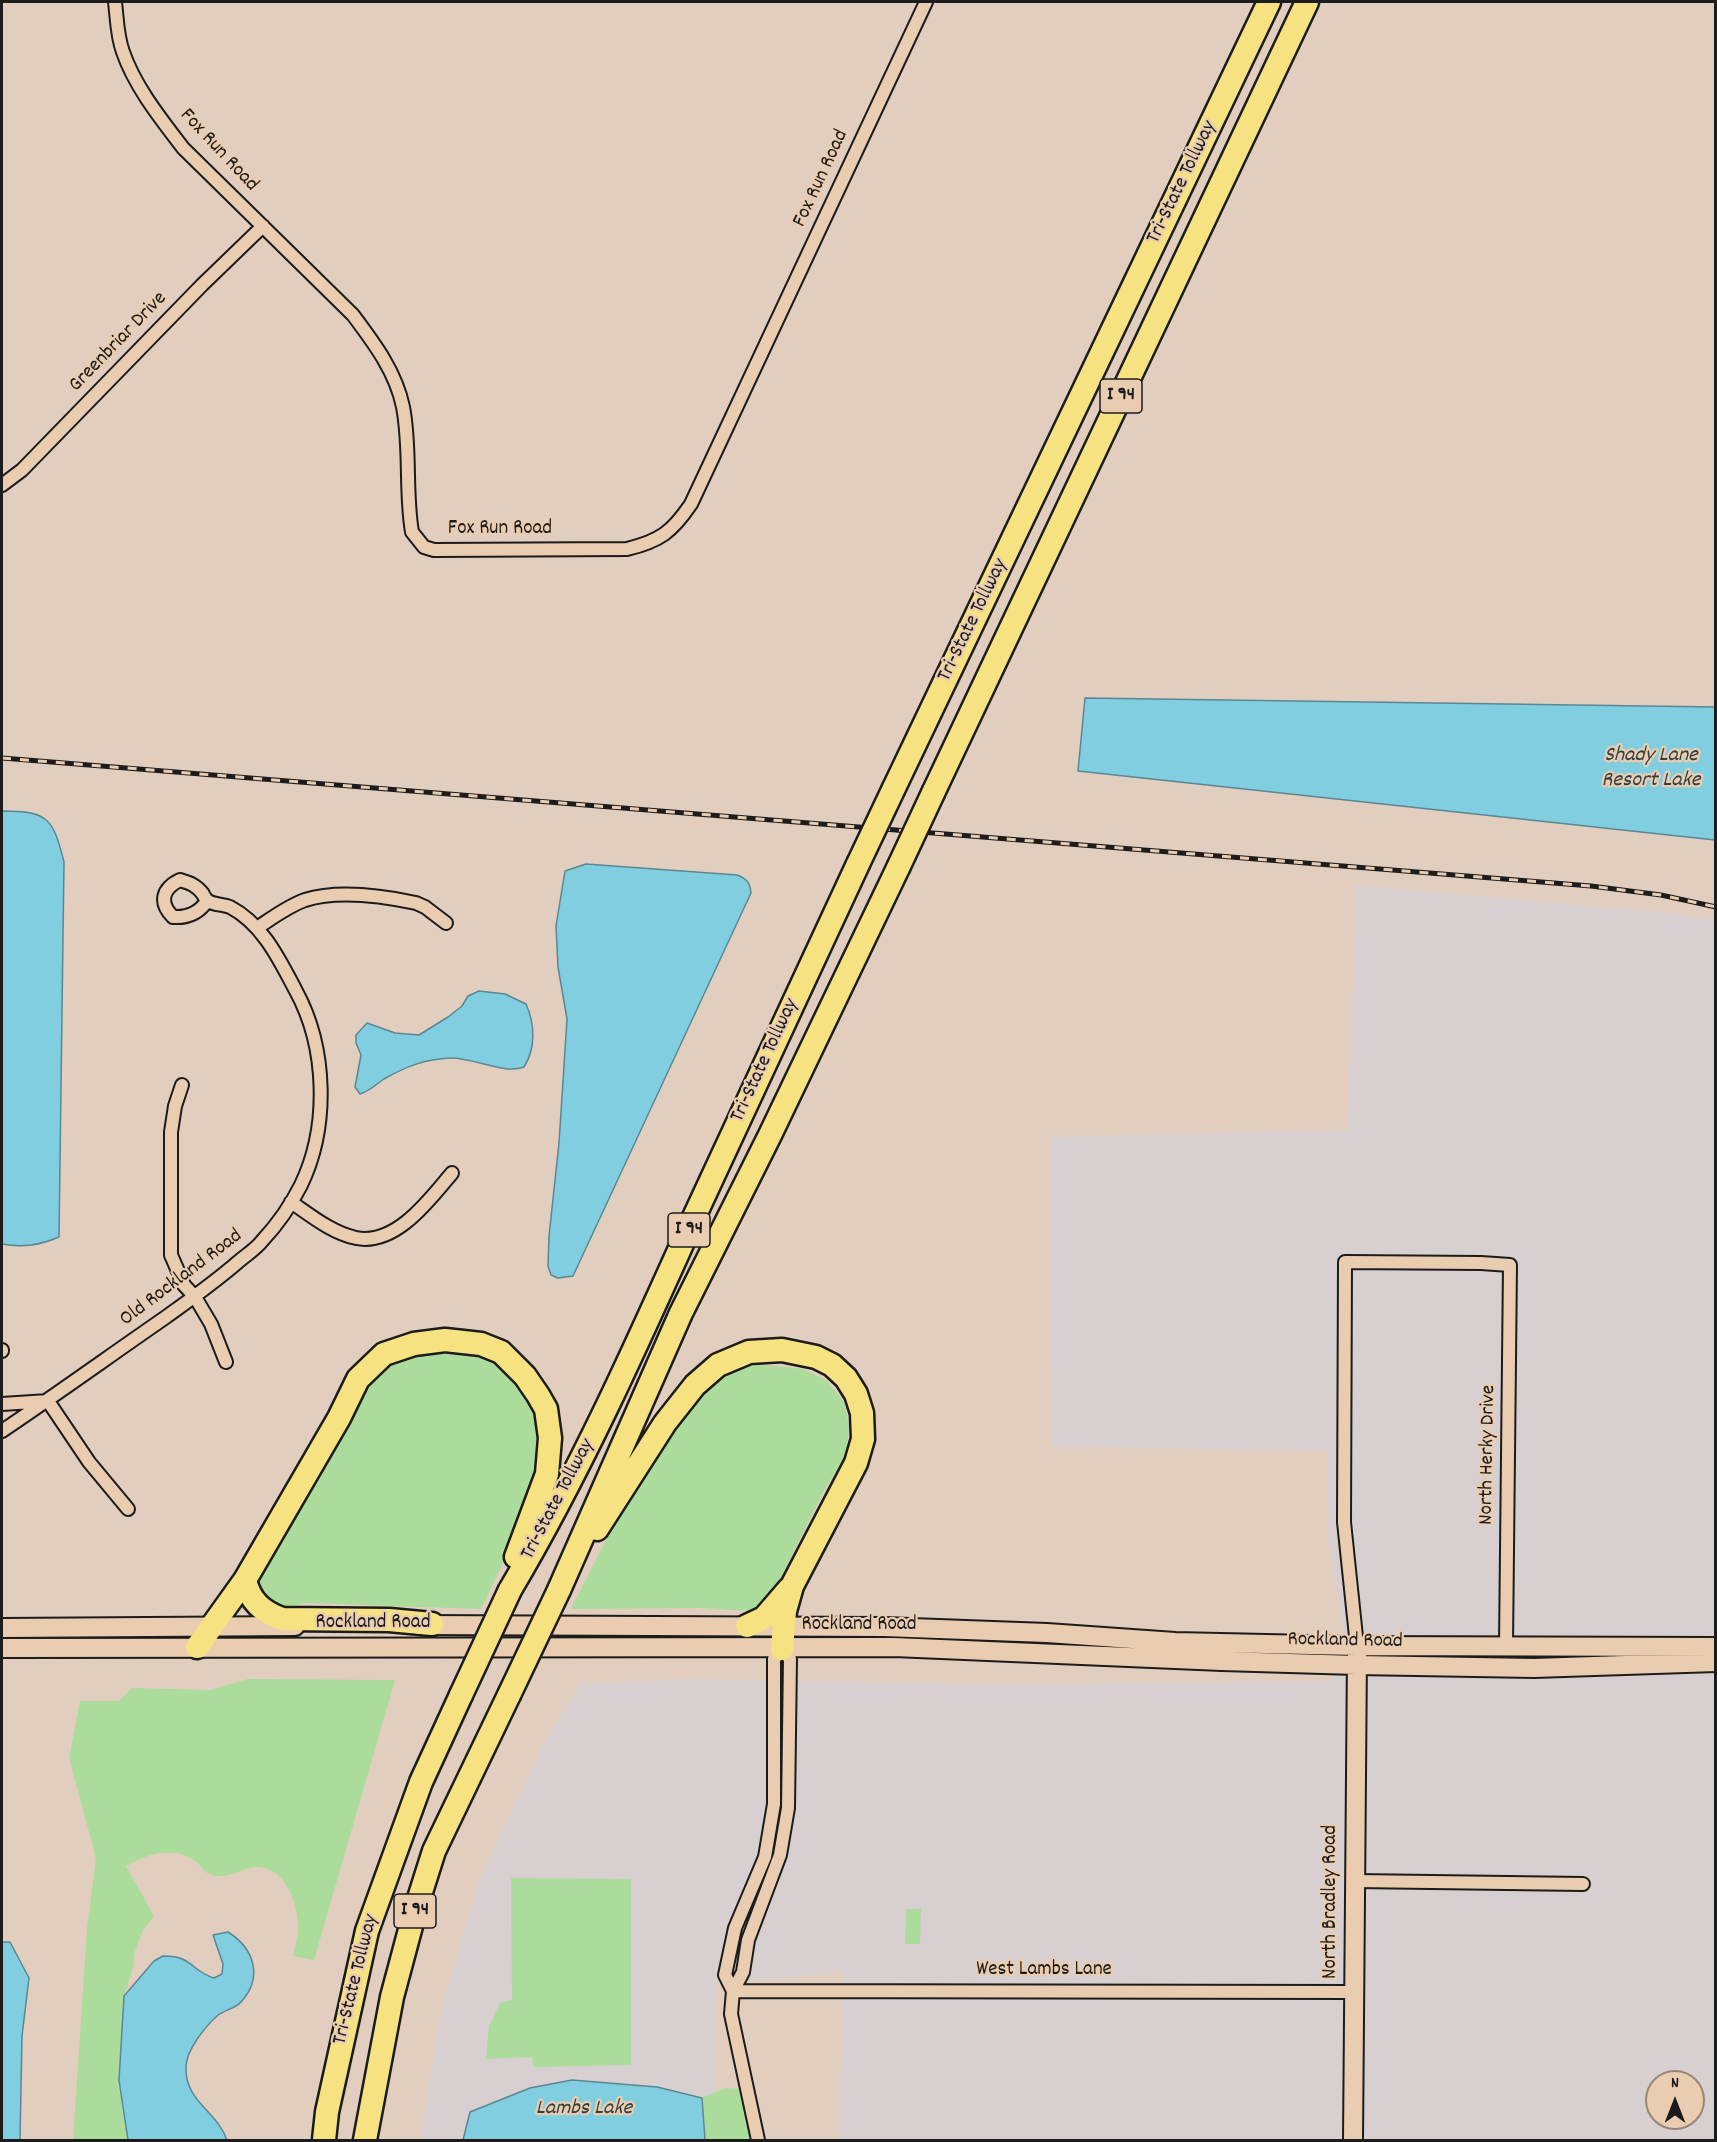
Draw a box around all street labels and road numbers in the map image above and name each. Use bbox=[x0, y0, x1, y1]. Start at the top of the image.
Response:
street label: Fox Run Road bbox=[173, 104, 263, 198]
street label: Tri-State Tollway bbox=[1142, 117, 1224, 249]
street label: Fox Run Road bbox=[789, 126, 855, 232]
street label: Greenbriar Drive bbox=[65, 287, 173, 399]
road number: I 94 bbox=[1100, 379, 1142, 413]
street label: Fox Run Road bbox=[448, 517, 552, 543]
street label: Tri-State Tollway bbox=[933, 555, 1015, 687]
street label: Tri-State Tollway bbox=[726, 995, 806, 1127]
road number: I 94 bbox=[668, 1213, 710, 1247]
street label: Old Rockland Road bbox=[116, 1225, 248, 1333]
street label: North Herky Drive bbox=[1475, 1385, 1503, 1525]
street label: Tri-State Tollway bbox=[517, 1435, 601, 1565]
street label: Rockland Road bbox=[315, 1611, 431, 1637]
street label: Rockland Road bbox=[801, 1613, 917, 1639]
street label: Rockland Road bbox=[1287, 1628, 1403, 1656]
street label: North Bradley Road bbox=[1319, 1825, 1345, 1979]
road number: I 94 bbox=[394, 1894, 436, 1928]
street label: Tri-State Tollway bbox=[329, 1912, 385, 2048]
street label: West Lambs Lane bbox=[976, 1958, 1112, 1984]

